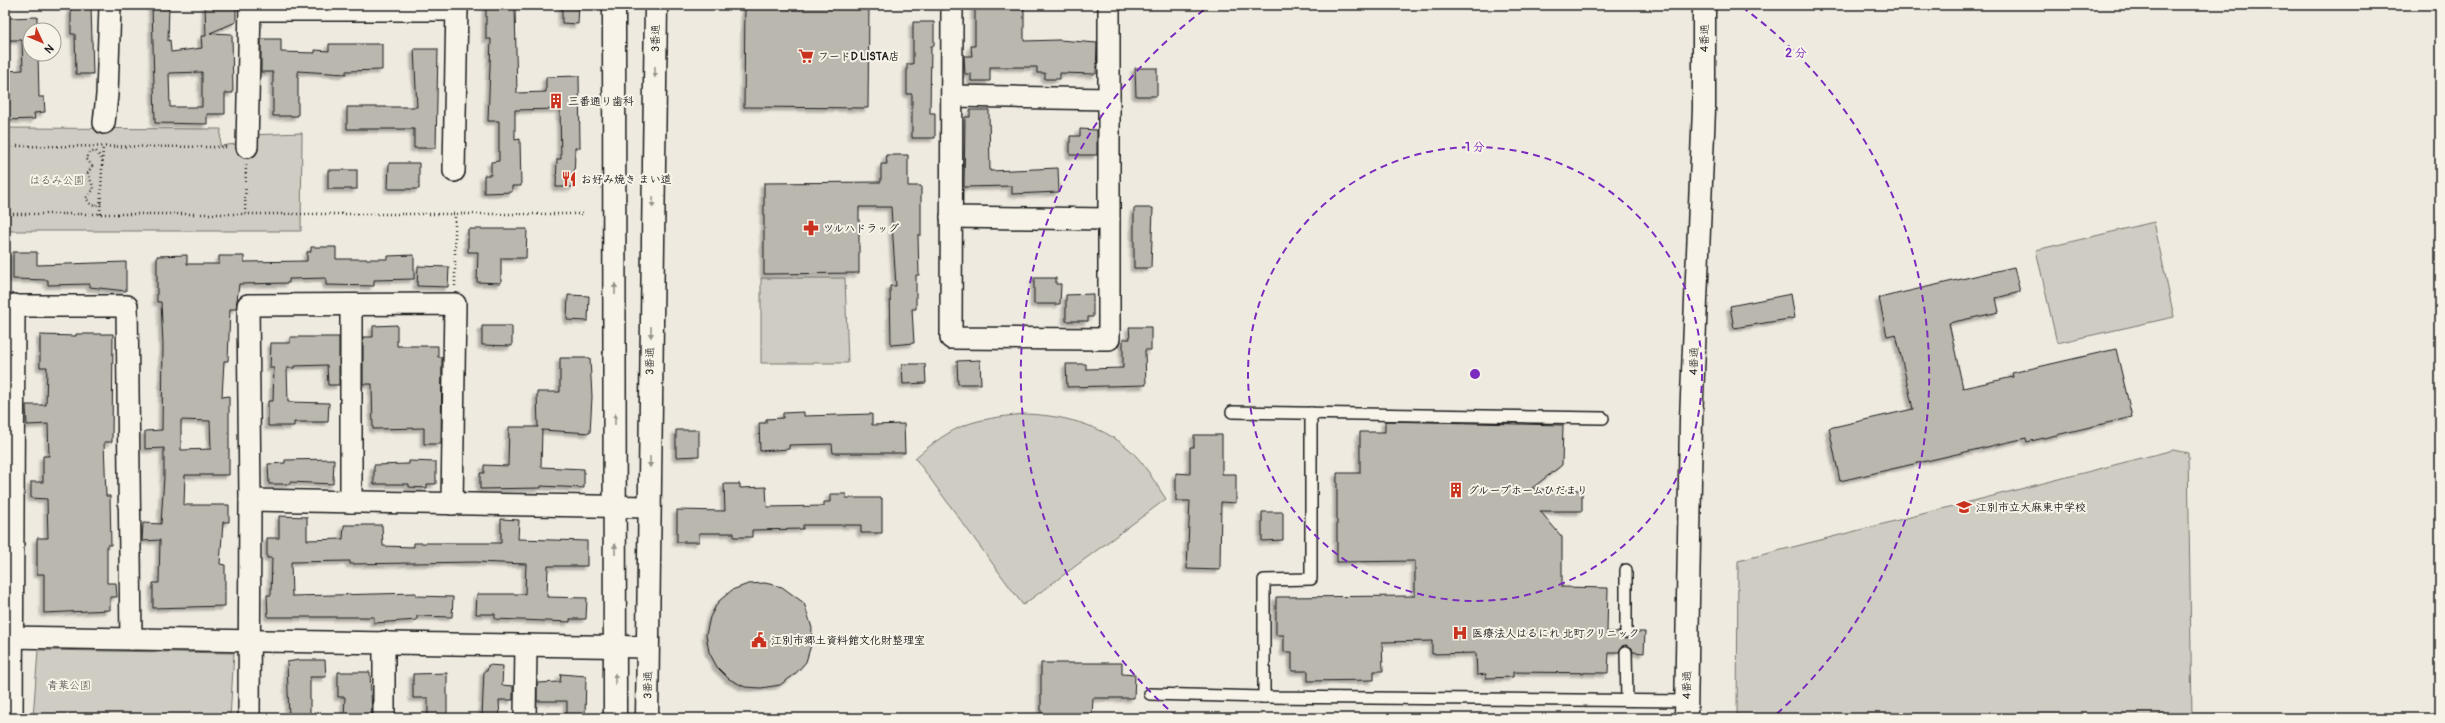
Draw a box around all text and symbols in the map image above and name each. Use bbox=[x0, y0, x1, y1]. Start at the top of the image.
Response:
north arrow bbox=[22, 22, 62, 62]
street label: 3番通 bbox=[649, 24, 662, 52]
street label: 4番通 bbox=[1698, 24, 1711, 52]
text: N bbox=[41, 41, 56, 56]
text: 2 分 bbox=[1785, 46, 1807, 61]
supermarket icon: フードD LISTA店 bbox=[797, 47, 815, 65]
place label: フードD LISTA店 bbox=[818, 50, 900, 63]
one-way arrow bbox=[652, 66, 658, 79]
building icon: 三番通り歯科 bbox=[547, 92, 565, 110]
place label: 三番通り歯科 bbox=[568, 95, 634, 108]
text: 1 分 bbox=[1465, 140, 1485, 155]
restaurant icon: お好み焼き まい道 bbox=[560, 170, 578, 188]
place label: お好み焼き まい道 bbox=[581, 173, 671, 186]
park label: はるみ公園 bbox=[30, 174, 85, 187]
one-way arrow bbox=[650, 196, 656, 209]
pharmacy icon: ツルハドラッグ bbox=[802, 219, 820, 237]
place label: ツルハドラッグ bbox=[823, 222, 899, 235]
one-way arrow bbox=[612, 282, 618, 295]
one-way arrow bbox=[648, 326, 654, 339]
street label: 3番通 bbox=[643, 347, 657, 375]
street label: 4番通 bbox=[1687, 347, 1701, 375]
centre of rings bbox=[1468, 367, 1482, 381]
one-way arrow bbox=[612, 412, 618, 425]
one-way arrow bbox=[647, 456, 653, 469]
building icon: グループホームひだまり bbox=[1447, 481, 1465, 499]
place label: グループホームひだまり bbox=[1468, 484, 1588, 497]
school or university icon: 江別市立大麻東中学校 bbox=[1955, 498, 1973, 516]
place label: 江別市立大麻東中学校 bbox=[1976, 501, 2086, 514]
one-way arrow bbox=[612, 542, 618, 555]
hospital icon: 医療法人はるにれ 北町クリニック bbox=[1451, 624, 1469, 642]
place label: 医療法人はるにれ 北町クリニック bbox=[1472, 627, 1639, 640]
public building icon: 江別市郷土資料館文化財整理室 bbox=[750, 631, 768, 649]
place label: 江別市郷土資料館文化財整理室 bbox=[771, 634, 925, 647]
street label: 3番通 bbox=[641, 671, 655, 699]
street label: 4番通 bbox=[1680, 671, 1694, 699]
one-way arrow bbox=[612, 672, 618, 685]
park label: 青葉公園 bbox=[47, 679, 91, 692]

